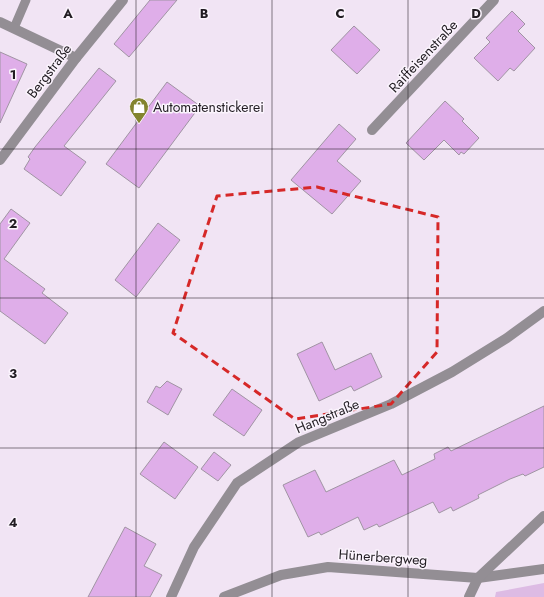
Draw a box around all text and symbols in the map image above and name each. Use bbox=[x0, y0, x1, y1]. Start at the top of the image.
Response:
text: A bbox=[62, 4, 73, 23]
text: B bbox=[200, 4, 209, 23]
text: C bbox=[335, 4, 345, 23]
text: D bbox=[471, 4, 481, 23]
street label: Raiffeisenstraße bbox=[384, 15, 462, 97]
street label: Bergstraße bbox=[22, 40, 76, 102]
text: 1 bbox=[10, 65, 16, 84]
shop icon: Automatenstickerei bbox=[128, 96, 150, 124]
place label: Automatenstickerei bbox=[153, 97, 264, 117]
text: 2 bbox=[9, 214, 17, 233]
text: 3 bbox=[9, 364, 17, 383]
street label: Hangstraße bbox=[292, 394, 362, 438]
text: 4 bbox=[8, 513, 18, 532]
street label: Hünerbergweg bbox=[338, 544, 428, 570]

